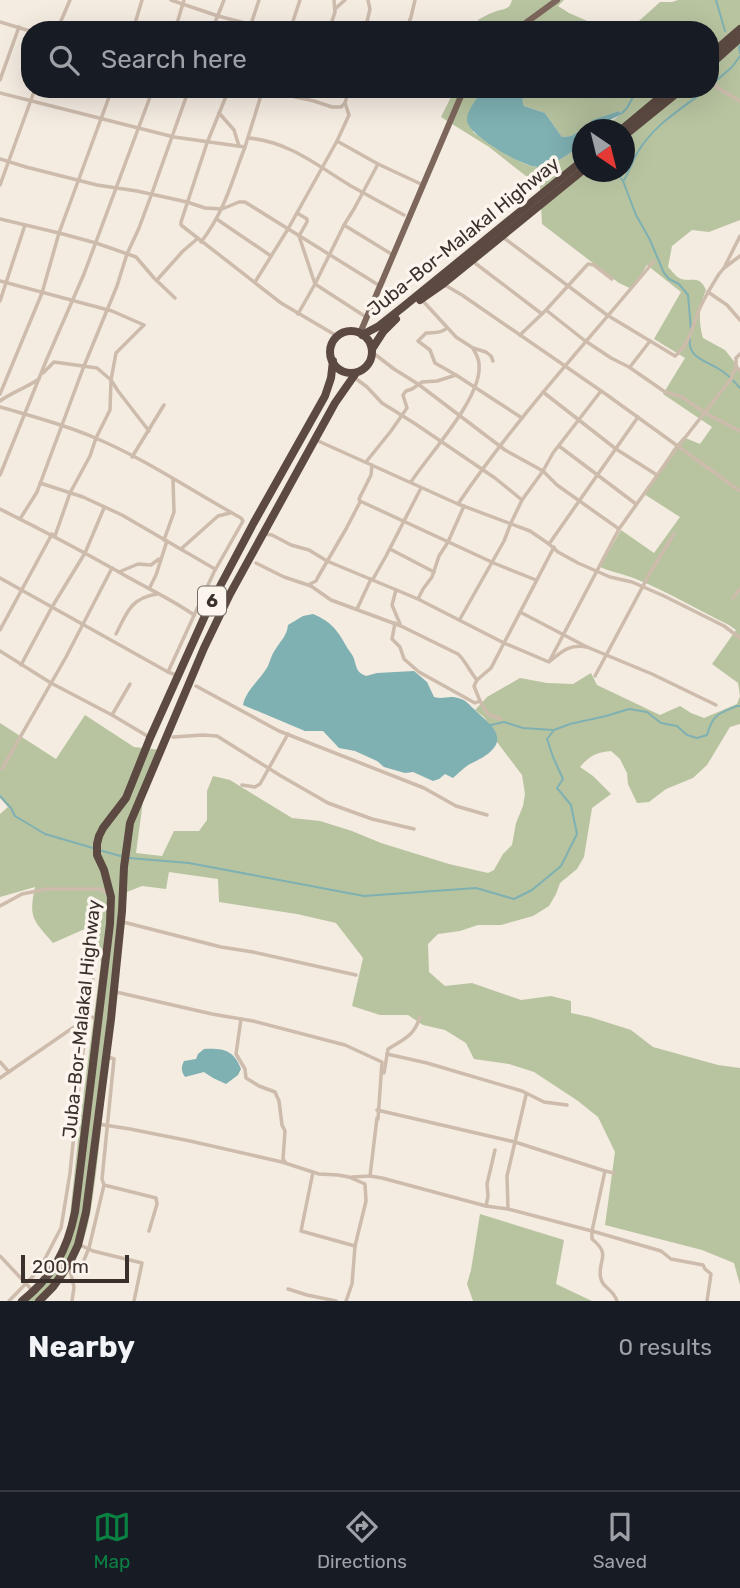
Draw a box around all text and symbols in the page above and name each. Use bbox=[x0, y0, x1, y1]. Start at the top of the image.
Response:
search box bbox=[21, 21, 719, 98]
icon: search bbox=[45, 41, 83, 79]
text: Search here bbox=[101, 44, 247, 75]
north arrow bbox=[572, 119, 635, 182]
street label: Juba-Bor-Malakal Highway bbox=[363, 152, 564, 321]
road number: 6 bbox=[198, 586, 226, 616]
street label: Juba-Bor-Malakal Highway bbox=[58, 898, 105, 1140]
scale bar bbox=[21, 1252, 130, 1284]
text: 200 m bbox=[32, 1255, 89, 1278]
text: Nearby bbox=[28, 1329, 135, 1365]
text: 0 results bbox=[618, 1333, 712, 1361]
tab: Map bbox=[93, 1508, 131, 1573]
tab: Directions bbox=[317, 1508, 407, 1573]
tab: Saved bbox=[593, 1508, 647, 1573]

